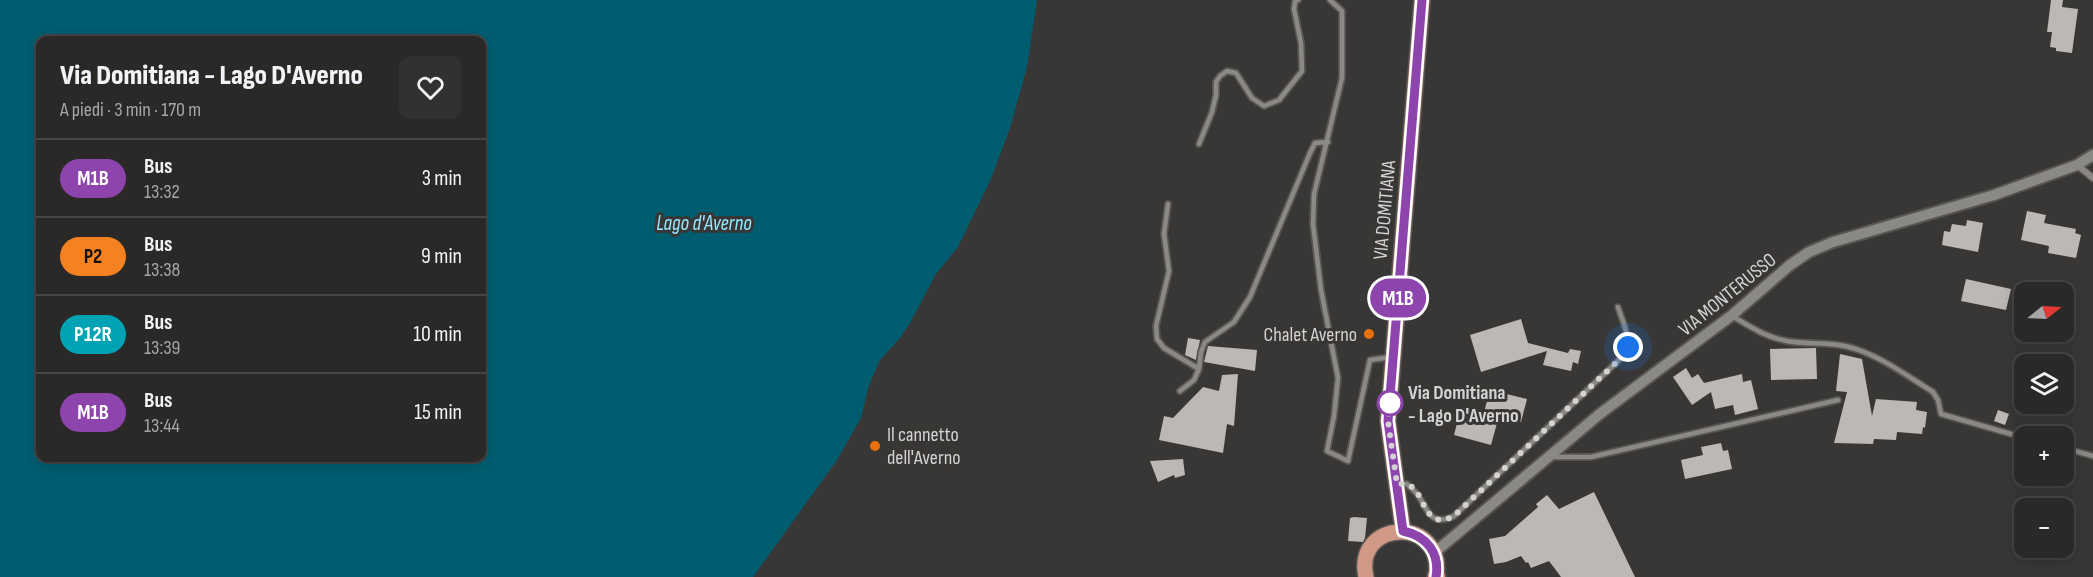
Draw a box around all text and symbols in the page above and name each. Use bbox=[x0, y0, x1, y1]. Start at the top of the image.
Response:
button: heart bbox=[399, 56, 462, 119]
text: Via Domitiana - Lago D'Averno bbox=[60, 59, 363, 92]
text: A piedi · 3 min · 170 m bbox=[60, 98, 201, 122]
text: Bus bbox=[144, 153, 173, 180]
street label: VIA DOMITIANA bbox=[1369, 159, 1401, 261]
text: 3 min bbox=[422, 165, 462, 192]
text: M1B bbox=[77, 166, 109, 191]
text: 13:32 bbox=[144, 180, 180, 204]
water label: Lago d'Averno bbox=[656, 211, 752, 236]
text: Bus bbox=[144, 231, 173, 258]
text: 9 min bbox=[421, 243, 462, 270]
text: P2 bbox=[84, 244, 102, 269]
street label: VIA MONTERUSSO bbox=[1674, 248, 1781, 341]
text: 13:38 bbox=[144, 258, 180, 282]
line badge: M1B bbox=[1364, 278, 1432, 318]
north arrow bbox=[2014, 282, 2074, 342]
map controls bbox=[2014, 282, 2074, 558]
text: M1B bbox=[1382, 286, 1414, 311]
text: Bus bbox=[144, 309, 173, 336]
text: 10 min bbox=[413, 321, 462, 348]
text: P12R bbox=[74, 322, 112, 347]
place label: Chalet Averno bbox=[1264, 323, 1357, 347]
marker: Chalet Averno bbox=[1362, 327, 1376, 341]
your location bbox=[1613, 332, 1643, 362]
text: 13:39 bbox=[144, 336, 180, 360]
button: layers bbox=[2014, 354, 2074, 414]
place label: Via Domitiana - Lago D'Averno bbox=[1408, 381, 1519, 428]
text: Bus bbox=[144, 387, 173, 414]
marker: Via Domitiana - Lago D'Averno bbox=[1377, 390, 1403, 416]
text: 15 min bbox=[414, 399, 462, 426]
text: M1B bbox=[77, 400, 109, 425]
text: 13:44 bbox=[144, 414, 180, 438]
place label: Il cannetto dell'Averno bbox=[887, 423, 961, 470]
button: + bbox=[2014, 426, 2074, 486]
marker: Il cannetto dell'Averno bbox=[868, 439, 882, 453]
button: − bbox=[2014, 498, 2074, 558]

